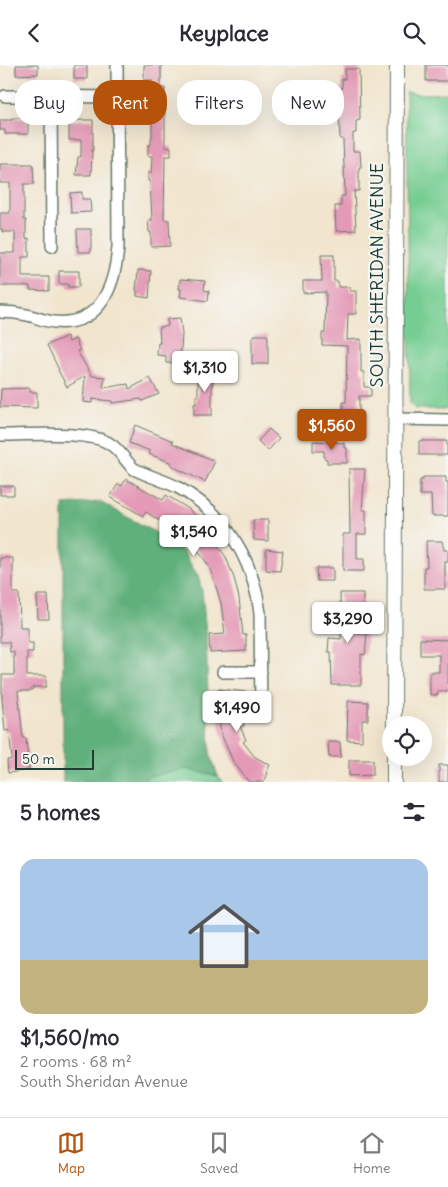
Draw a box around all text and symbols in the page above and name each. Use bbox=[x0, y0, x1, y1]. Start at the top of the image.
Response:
icon: back bbox=[20, 19, 48, 47]
text: Keyplace bbox=[179, 19, 269, 47]
icon: search bbox=[400, 19, 428, 47]
chip: Buy bbox=[15, 80, 83, 125]
chip: Rent bbox=[93, 80, 167, 125]
chip: Filters bbox=[177, 80, 262, 125]
chip: New bbox=[272, 80, 344, 125]
street label: SOUTH SHERIDAN AVENUE bbox=[365, 163, 388, 387]
pin: $1,310 bbox=[164, 351, 246, 393]
text: $1,310 bbox=[183, 357, 227, 377]
pin: $1,560 bbox=[291, 409, 373, 451]
text: $1,560 bbox=[308, 415, 356, 435]
pin: $1,540 bbox=[153, 515, 235, 557]
text: $1,540 bbox=[170, 521, 218, 541]
pin: $3,290 bbox=[307, 601, 389, 644]
text: $3,290 bbox=[323, 608, 373, 628]
pin: $1,490 bbox=[196, 691, 278, 733]
text: $1,490 bbox=[214, 697, 260, 717]
map controls bbox=[382, 716, 432, 766]
button: locate bbox=[382, 716, 432, 766]
scale bar bbox=[15, 747, 94, 770]
text: 50 m bbox=[22, 750, 55, 768]
icon: filters bbox=[400, 798, 428, 826]
text: 5 homes bbox=[20, 799, 100, 826]
icon: home bbox=[179, 891, 269, 981]
text: $1,560/mo bbox=[20, 1024, 119, 1051]
text: 2 rooms · 68 m² bbox=[20, 1051, 132, 1071]
text: South Sheridan Avenue bbox=[20, 1071, 188, 1091]
tab: Map bbox=[57, 1129, 85, 1177]
tab: Saved bbox=[200, 1129, 238, 1177]
tab: Home bbox=[353, 1129, 391, 1177]

